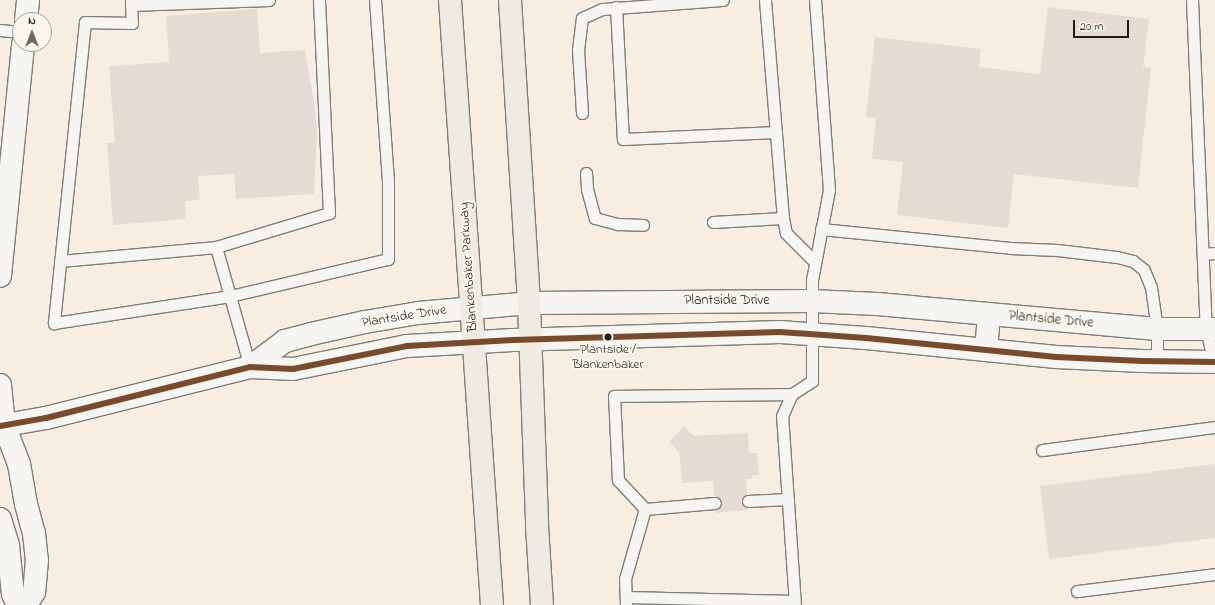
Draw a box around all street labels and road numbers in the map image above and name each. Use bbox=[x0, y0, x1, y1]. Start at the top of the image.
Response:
street label: Blankenbaker Parkway bbox=[456, 202, 482, 332]
street label: Plantside Drive bbox=[684, 293, 770, 309]
street label: Plantside Drive bbox=[361, 302, 447, 332]
street label: Plantside Drive bbox=[1008, 308, 1094, 332]

